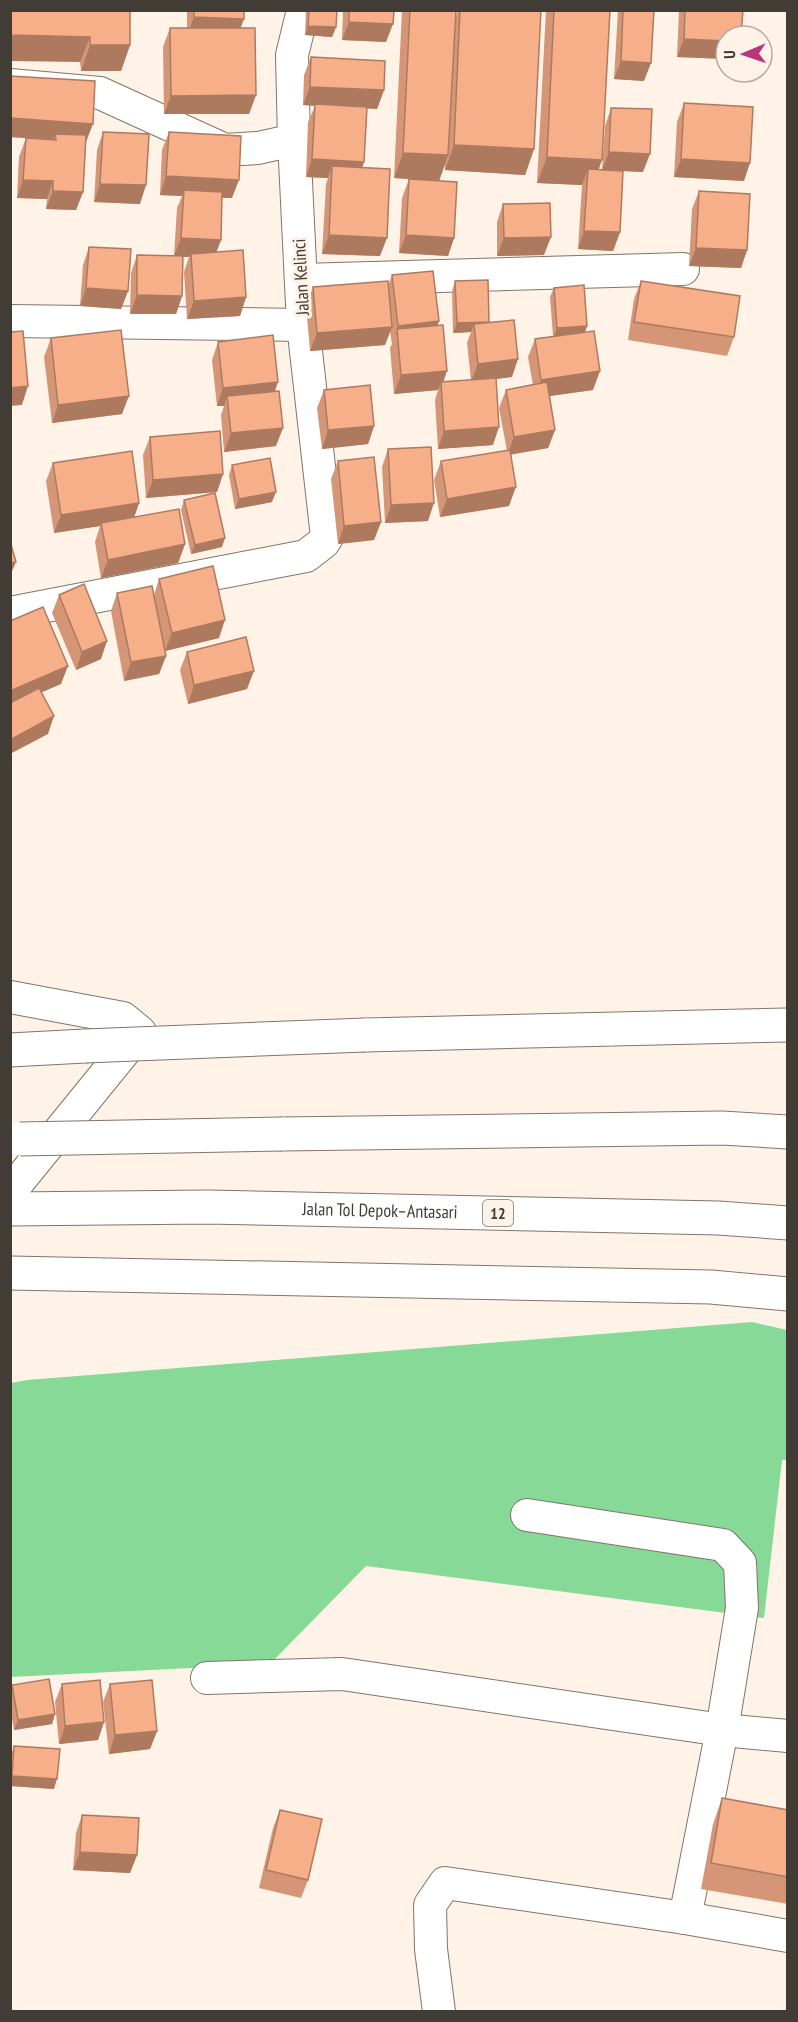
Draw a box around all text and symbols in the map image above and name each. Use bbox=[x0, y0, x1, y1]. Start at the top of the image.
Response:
north arrow bbox=[714, 24, 774, 84]
text: U bbox=[719, 50, 739, 59]
street label: Jalan Kelinci bbox=[287, 238, 314, 317]
street label: Jalan Tol Depok–Antasari bbox=[301, 1197, 458, 1223]
road number: 12 bbox=[483, 1200, 513, 1226]

